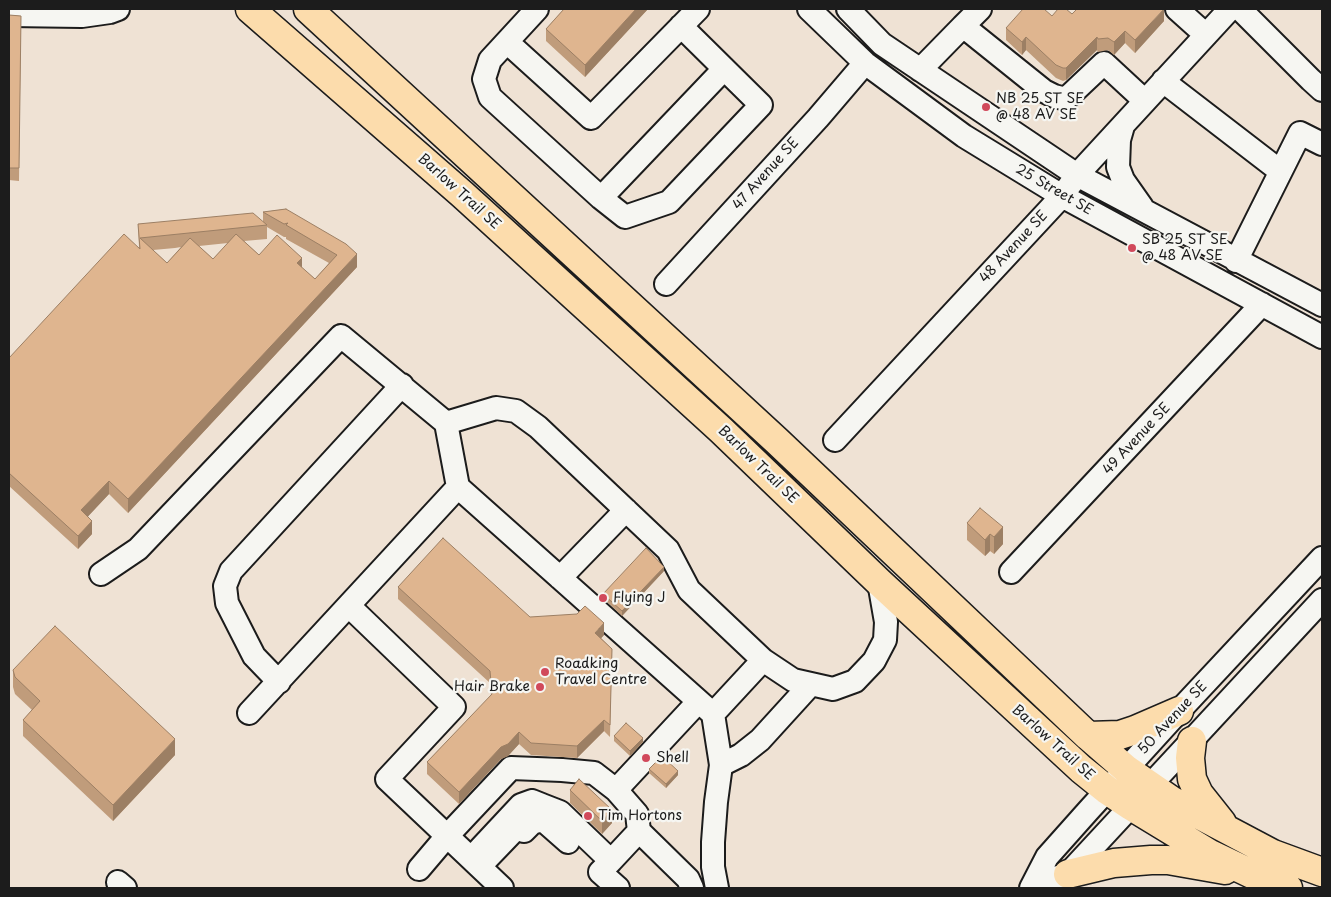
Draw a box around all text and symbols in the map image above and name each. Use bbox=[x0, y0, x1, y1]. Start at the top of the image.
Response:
place label: NB 25 ST SE @ 48 AV SE bbox=[996, 91, 1084, 124]
marker: NB 25 ST SE @ 48 AV SE bbox=[980, 101, 992, 113]
street label: 47 Avenue SE bbox=[729, 135, 803, 213]
street label: Barlow Trail SE bbox=[414, 151, 504, 233]
street label: 25 Street SE bbox=[1012, 161, 1096, 219]
street label: 48 Avenue SE bbox=[976, 207, 1052, 287]
place label: SB 25 ST SE @ 48 AV SE bbox=[1142, 232, 1228, 264]
marker: SB 25 ST SE @ 48 AV SE bbox=[1126, 242, 1138, 254]
street label: 49 Avenue SE bbox=[1100, 400, 1174, 478]
street label: Barlow Trail SE bbox=[714, 422, 802, 508]
place label: Flying J bbox=[613, 590, 666, 606]
marker: Flying J bbox=[597, 592, 609, 604]
place label: Roadking Travel Centre bbox=[555, 656, 647, 689]
marker: Roadking Travel Centre bbox=[539, 666, 551, 678]
street label: 50 Avenue SE bbox=[1135, 678, 1211, 758]
place label: Hair Brake bbox=[454, 679, 530, 695]
marker: Hair Brake bbox=[534, 681, 546, 693]
street label: Barlow Trail SE bbox=[1008, 702, 1098, 784]
place label: Shell bbox=[656, 750, 689, 766]
marker: Shell bbox=[640, 752, 652, 764]
place label: Tim Hortons bbox=[598, 808, 682, 824]
marker: Tim Hortons bbox=[582, 810, 594, 822]

